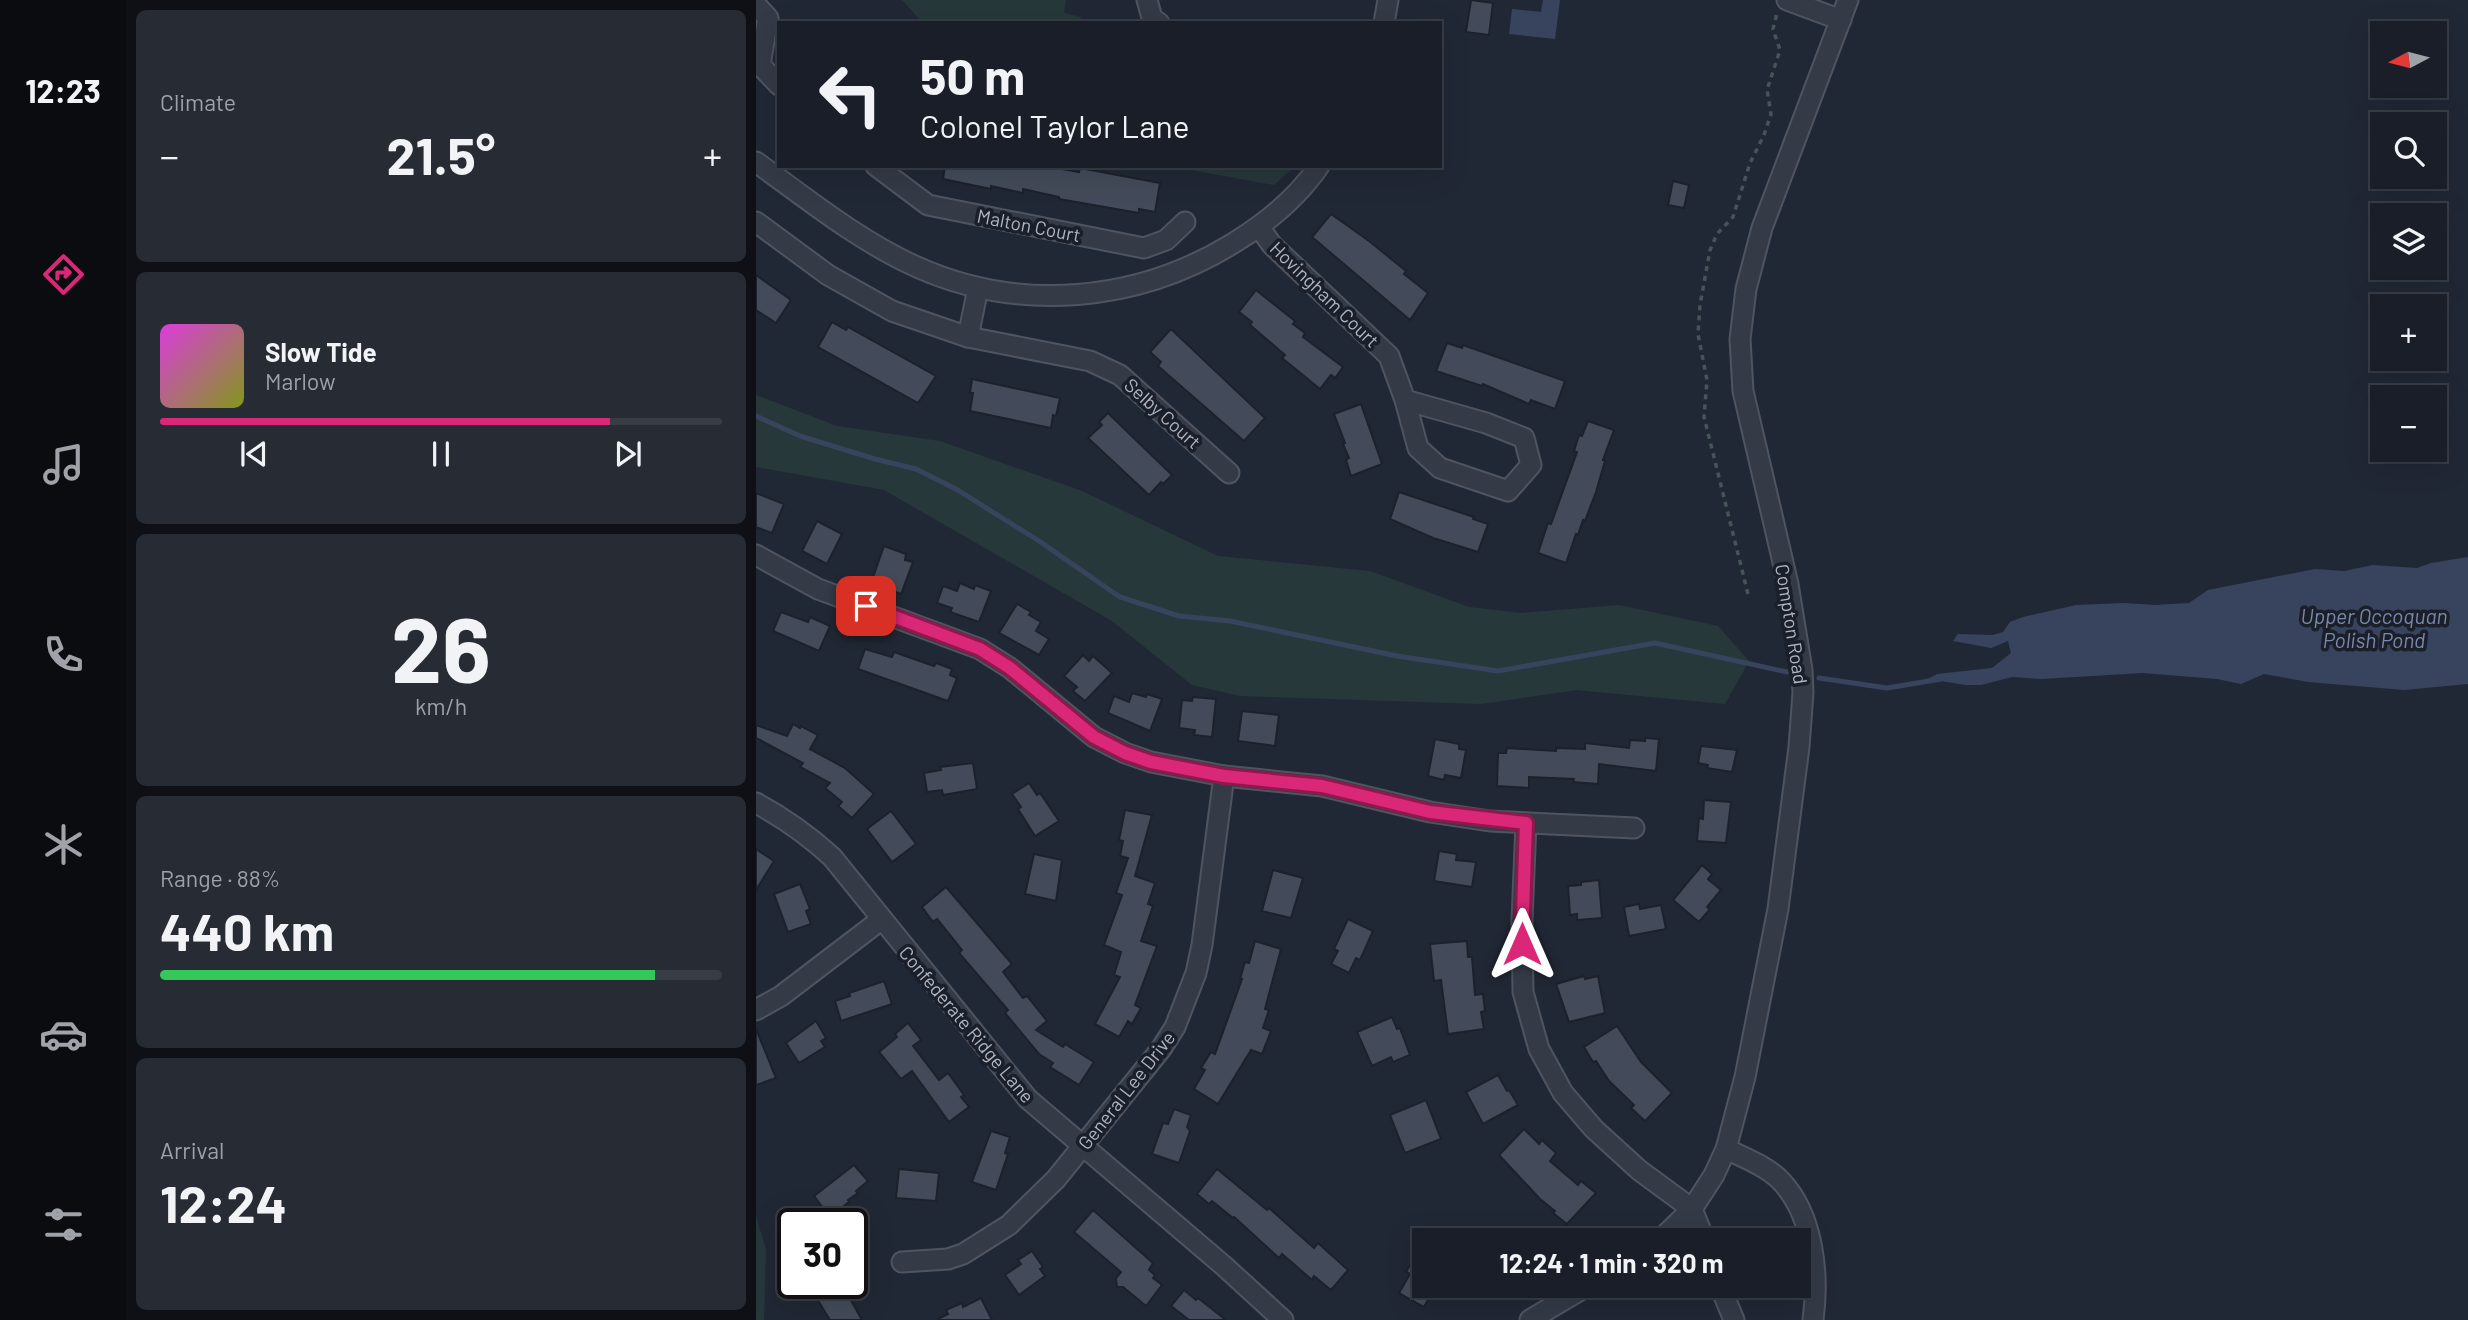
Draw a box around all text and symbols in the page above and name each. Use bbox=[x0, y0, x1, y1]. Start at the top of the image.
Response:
north arrow bbox=[2370, 21, 2446, 98]
map controls bbox=[2370, 21, 2447, 462]
text: 50 m bbox=[920, 46, 1025, 105]
icon: left bbox=[805, 49, 896, 140]
text: 12:23 bbox=[25, 71, 101, 109]
text: Climate bbox=[160, 88, 236, 116]
text: Colonel Taylor Lane bbox=[920, 106, 1190, 144]
button: search bbox=[2370, 112, 2447, 189]
text: 21.5° bbox=[387, 123, 495, 185]
text: − bbox=[160, 132, 179, 178]
text: + bbox=[703, 132, 722, 178]
button: layers bbox=[2370, 203, 2447, 280]
street label: Malton Court bbox=[975, 204, 1083, 246]
street label: Hovingham Court bbox=[1266, 236, 1384, 352]
icon: directions bbox=[39, 250, 88, 299]
button: + bbox=[2370, 294, 2447, 371]
text: Slow Tide bbox=[265, 336, 377, 367]
text: Marlow bbox=[265, 367, 336, 395]
street label: Selby Court bbox=[1120, 373, 1206, 453]
button: − bbox=[2370, 385, 2447, 462]
icon: previous bbox=[235, 435, 273, 473]
icon: pause bbox=[422, 435, 460, 473]
icon: next bbox=[609, 435, 647, 473]
icon: music bbox=[39, 440, 88, 489]
street label: Compton Road bbox=[1771, 562, 1813, 686]
pin bbox=[836, 576, 896, 636]
icon: arrive bbox=[847, 587, 885, 625]
text: 26 bbox=[391, 592, 491, 701]
water label: Upper Occoquan Polish Pond bbox=[2301, 603, 2447, 652]
icon: phone bbox=[39, 630, 88, 679]
text: km/h bbox=[415, 692, 467, 720]
icon: climate bbox=[39, 820, 88, 869]
text: Range · 88% bbox=[160, 864, 280, 892]
text: 440 km bbox=[160, 899, 334, 961]
position arrow bbox=[1485, 907, 1559, 981]
street label: Confederate Ridge Lane bbox=[895, 941, 1039, 1107]
icon: car bbox=[39, 1010, 88, 1059]
street label: General Lee Drive bbox=[1073, 1026, 1179, 1154]
text: Arrival bbox=[160, 1136, 224, 1164]
text: 12:24 bbox=[160, 1171, 287, 1233]
icon: filters bbox=[39, 1200, 88, 1249]
speed limit sign: 30 bbox=[777, 1208, 868, 1299]
text: 12:24 · 1 min · 320 m bbox=[1500, 1247, 1723, 1278]

